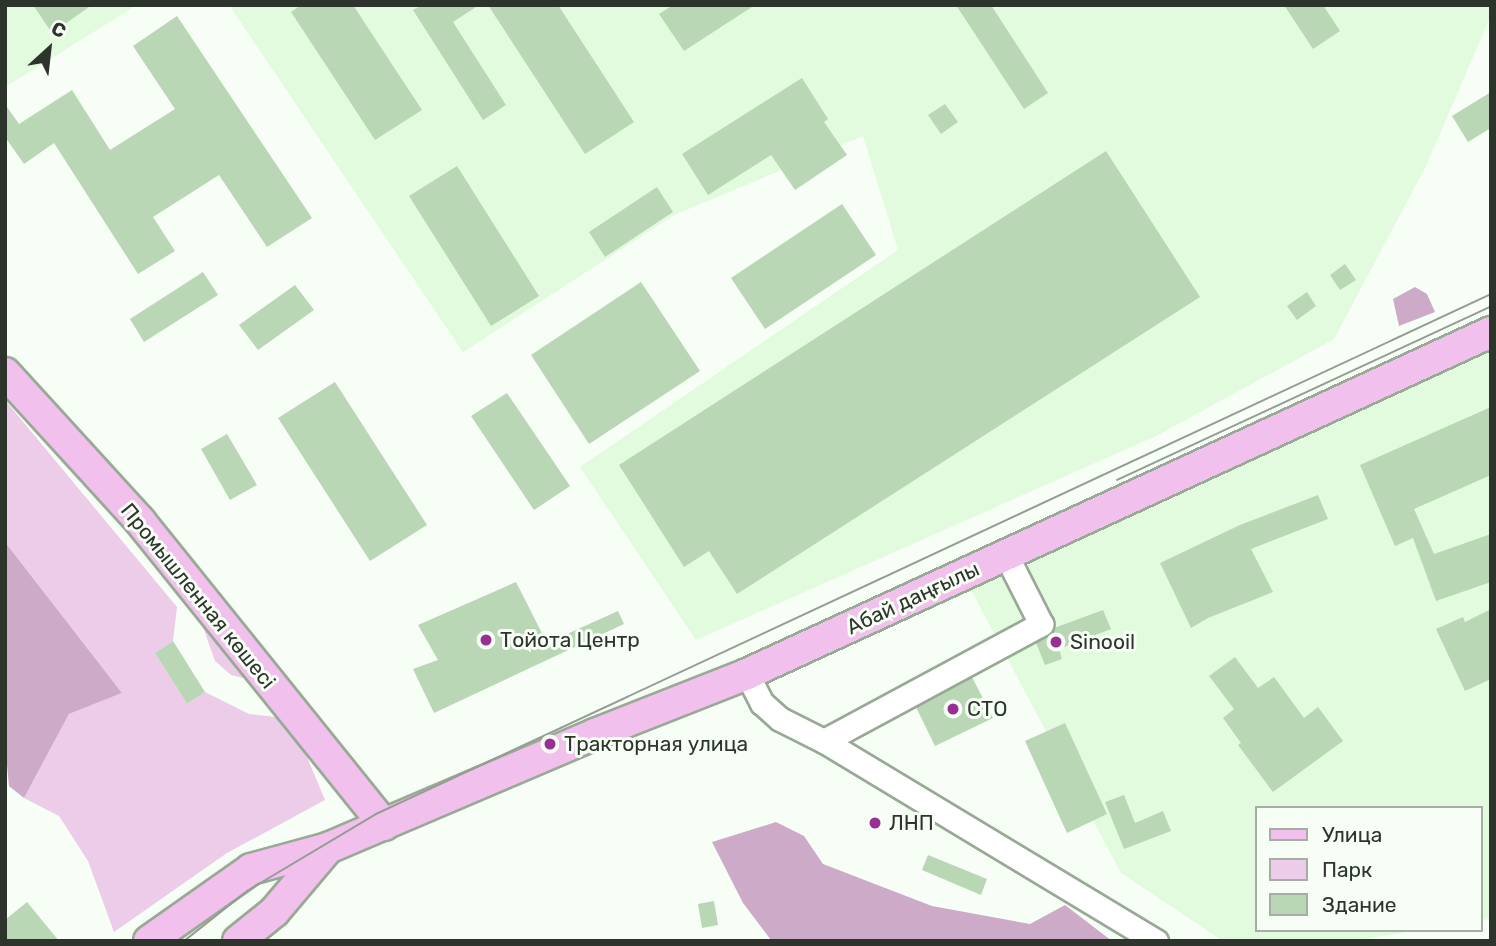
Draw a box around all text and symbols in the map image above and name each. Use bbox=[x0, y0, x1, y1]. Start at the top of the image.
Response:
north arrow bbox=[14, 14, 84, 84]
text: С bbox=[48, 17, 70, 43]
street label: Промышленная көшесі bbox=[115, 498, 281, 694]
street label: Абай даңғылы bbox=[843, 556, 983, 640]
place label: Тойота Центр bbox=[500, 627, 640, 653]
place label: Sinooil bbox=[1070, 629, 1135, 655]
marker: Тойота Центр bbox=[478, 632, 494, 648]
marker: Sinooil bbox=[1048, 634, 1064, 650]
place label: СТО bbox=[967, 696, 1007, 722]
marker: СТО bbox=[945, 701, 961, 717]
place label: Тракторная улица bbox=[564, 731, 748, 757]
marker: Тракторная улица bbox=[542, 736, 558, 752]
legend bbox=[1254, 806, 1482, 932]
place label: ЛНП bbox=[889, 810, 934, 836]
marker: ЛНП bbox=[867, 815, 883, 831]
text: Улица bbox=[1322, 822, 1382, 847]
text: Парк bbox=[1322, 857, 1372, 882]
text: Здание bbox=[1322, 892, 1397, 917]

